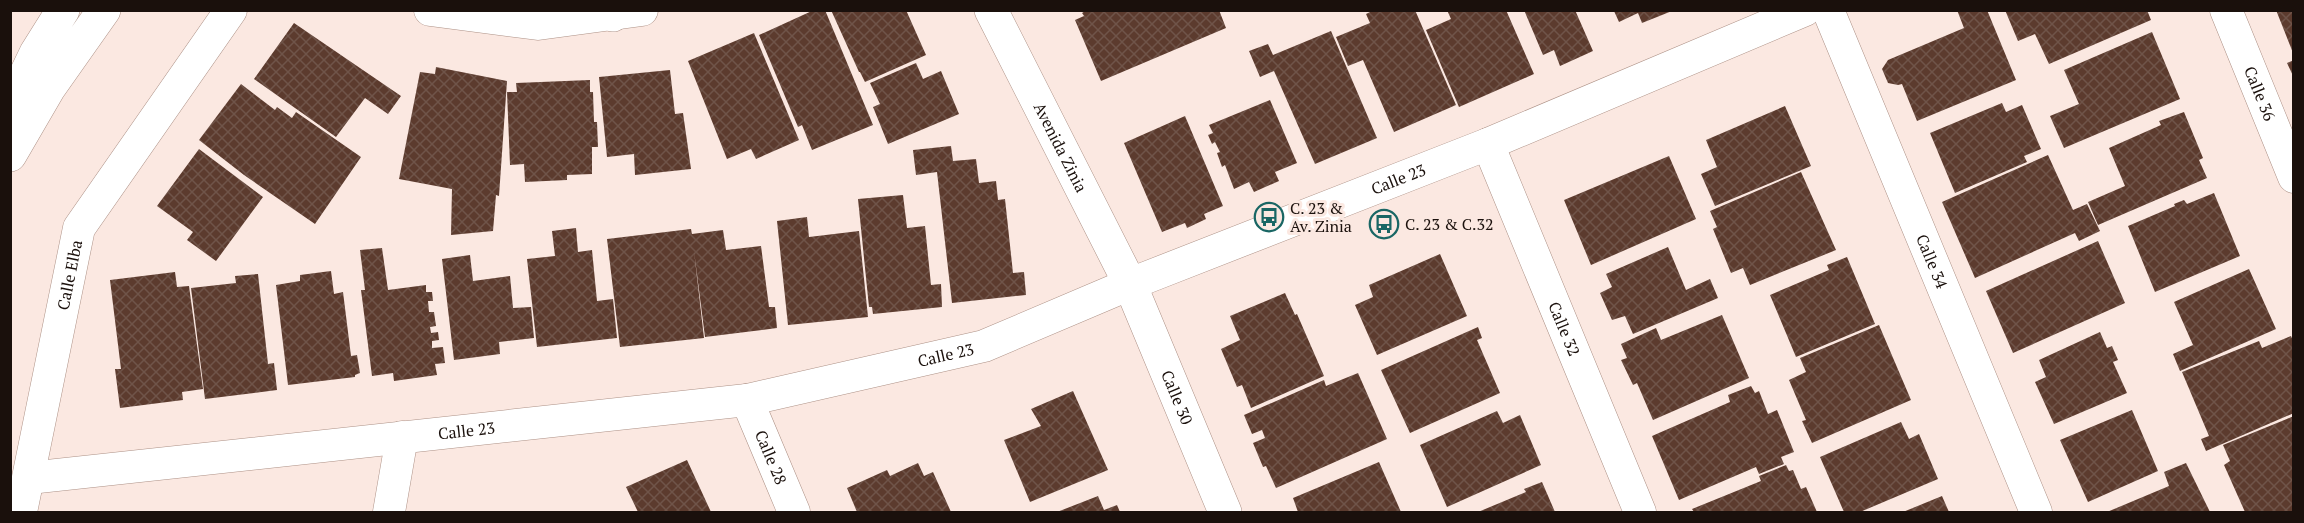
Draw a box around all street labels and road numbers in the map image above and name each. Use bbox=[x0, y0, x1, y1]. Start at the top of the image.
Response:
street label: Calle 36 bbox=[2239, 63, 2281, 124]
street label: Avenida Zinia bbox=[1029, 99, 1093, 196]
street label: Calle 23 bbox=[1368, 158, 1429, 200]
street label: Calle 34 bbox=[1911, 231, 1953, 292]
street label: Calle Elba bbox=[52, 238, 87, 312]
street label: Calle 32 bbox=[1543, 298, 1585, 359]
street label: Calle 23 bbox=[915, 338, 976, 372]
street label: Calle 30 bbox=[1156, 367, 1198, 428]
street label: Calle 23 bbox=[437, 416, 496, 444]
street label: Calle 28 bbox=[750, 427, 792, 488]

